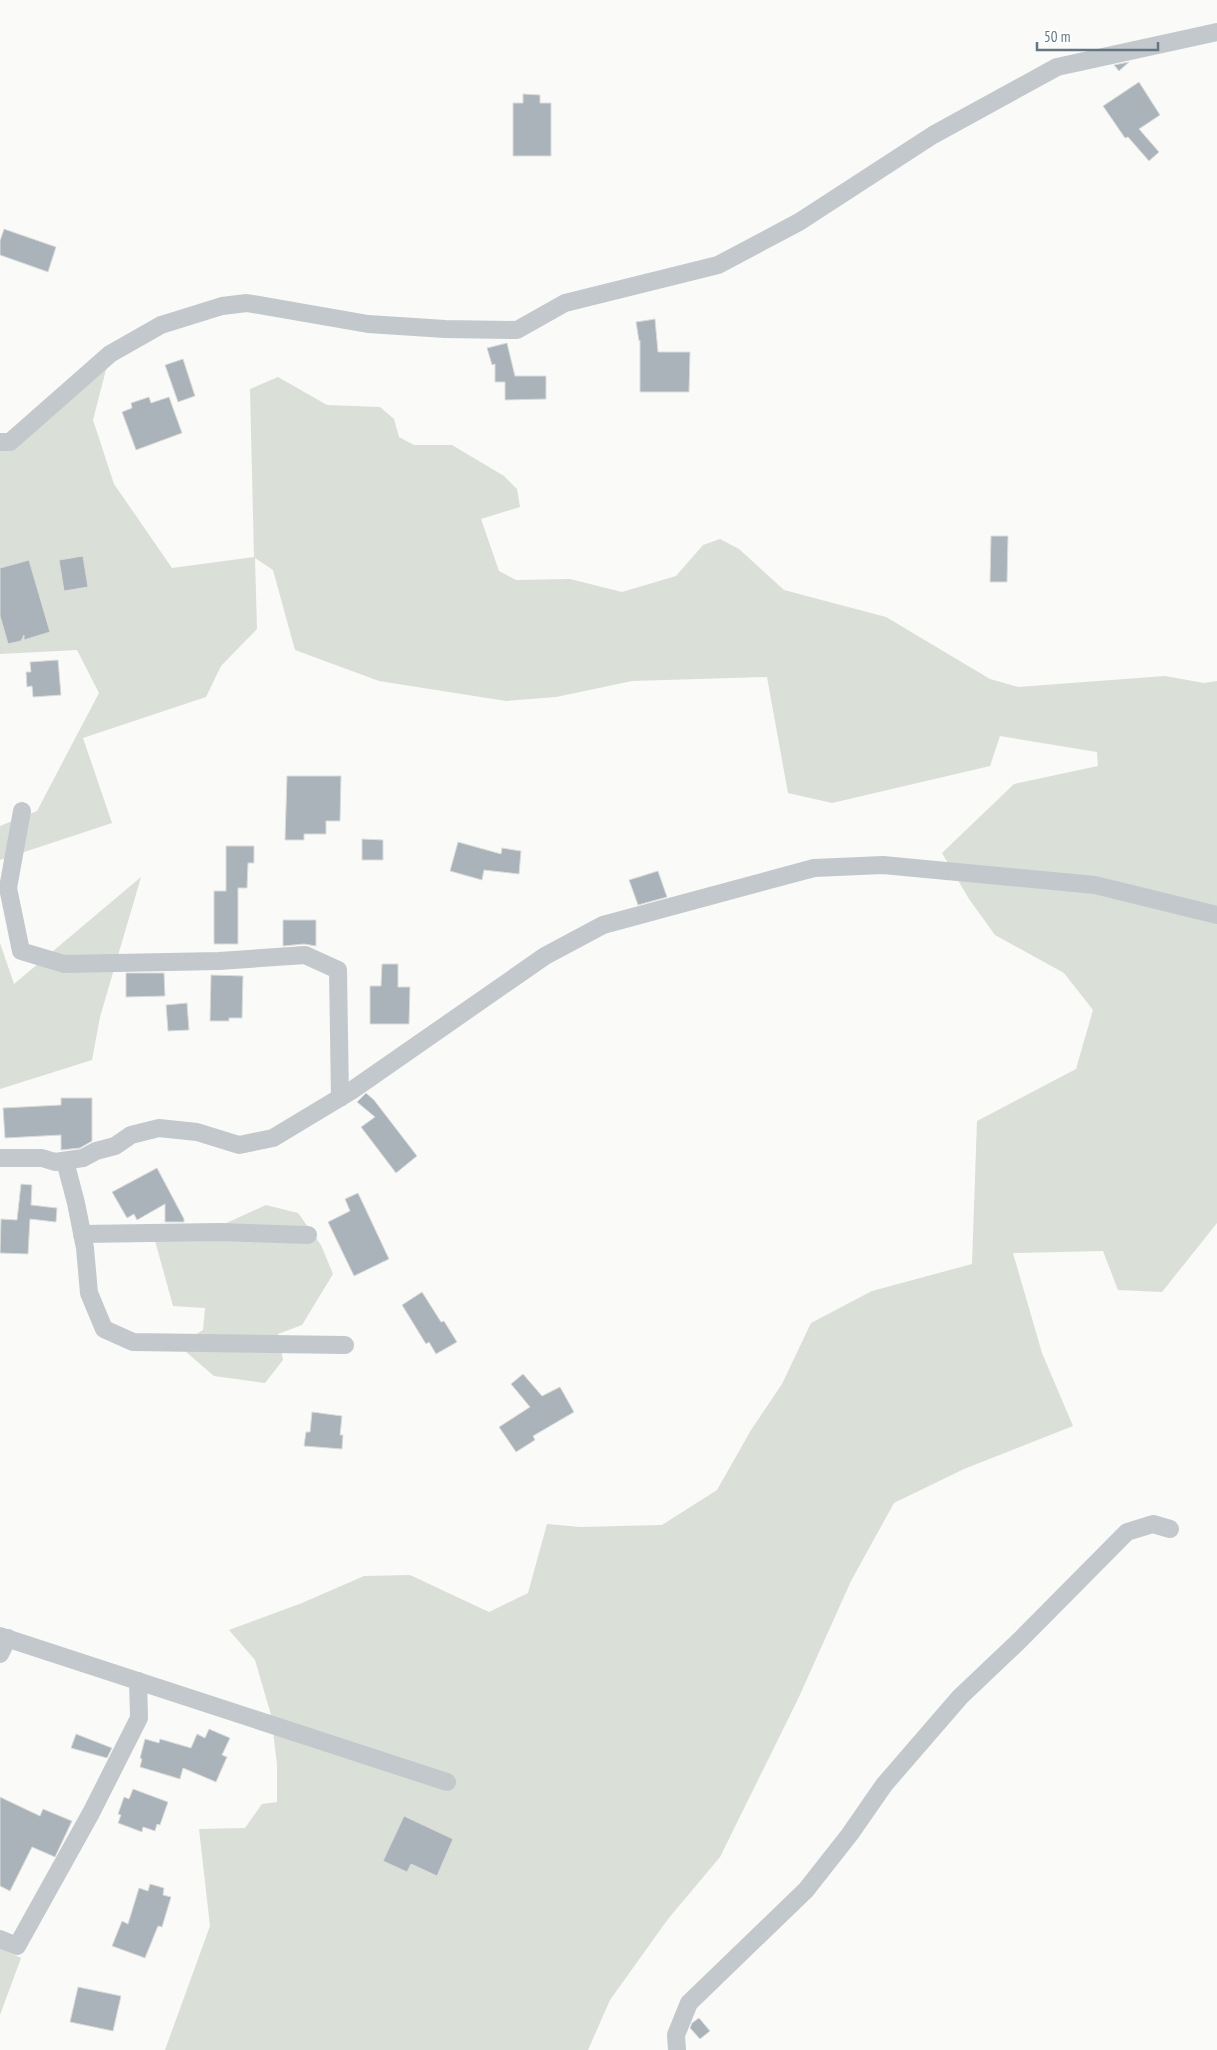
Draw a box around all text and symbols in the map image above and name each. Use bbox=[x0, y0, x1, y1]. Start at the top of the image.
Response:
scale bar bbox=[1037, 20, 1158, 52]
text: 50 m bbox=[1044, 27, 1070, 46]

